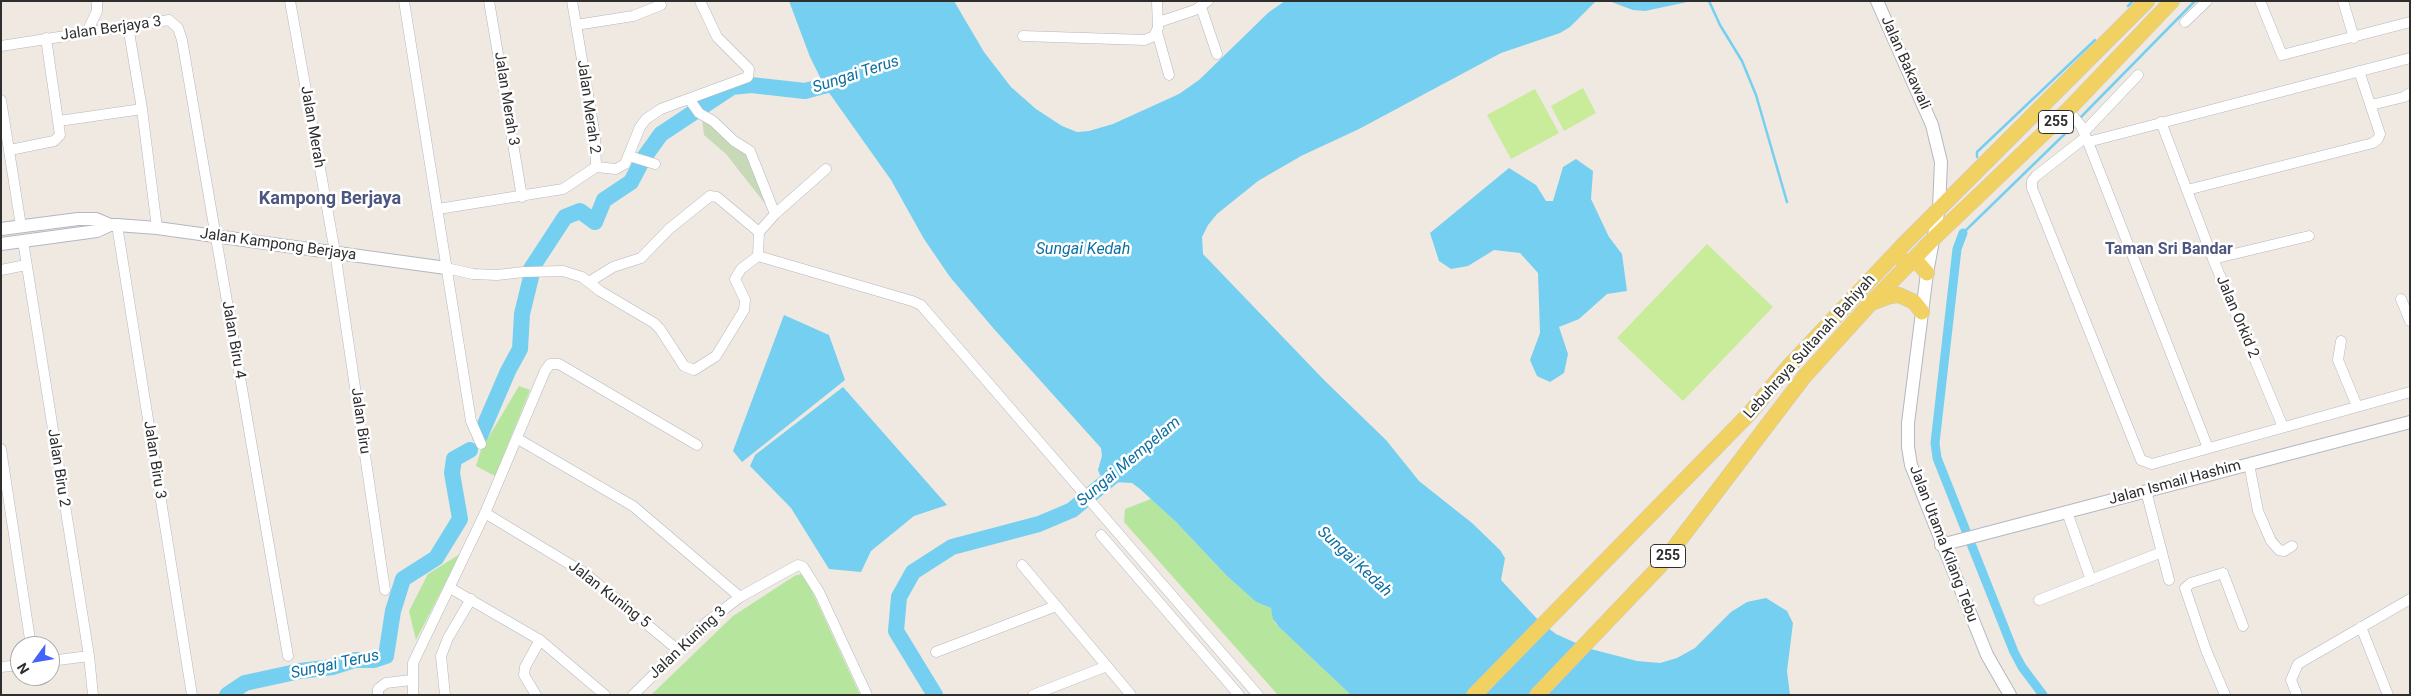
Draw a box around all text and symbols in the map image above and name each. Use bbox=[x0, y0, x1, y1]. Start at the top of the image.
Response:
street label: Jalan Berjaya 3 bbox=[59, 13, 163, 45]
street label: Jalan Bakawali bbox=[1876, 14, 1934, 112]
street label: Jalan Merah 3 bbox=[490, 51, 522, 147]
water label: Sungai Terus bbox=[810, 52, 902, 98]
street label: Jalan Merah 2 bbox=[573, 59, 603, 155]
street label: Jalan Merah bbox=[296, 85, 328, 169]
road number: 255 bbox=[2038, 110, 2074, 134]
district label: Kampong Berjaya bbox=[259, 188, 401, 210]
street label: Jalan Kampong Berjaya bbox=[199, 225, 357, 265]
water label: Sungai Kedah bbox=[1036, 240, 1130, 260]
district label: Taman Sri Bandar bbox=[2105, 240, 2233, 260]
street label: Lebuhraya Sultanah Bahiyah bbox=[1740, 271, 1880, 423]
street label: Jalan Orkid 2 bbox=[2212, 273, 2262, 361]
street label: Jalan Biru 4 bbox=[217, 300, 249, 380]
street label: Jalan Biru bbox=[346, 387, 374, 455]
water label: Sungai Mempelam bbox=[1073, 413, 1185, 511]
street label: Jalan Biru 3 bbox=[139, 420, 169, 500]
street label: Jalan Biru 2 bbox=[43, 428, 73, 508]
street label: Jalan Ismail Hashim bbox=[2107, 457, 2243, 509]
street label: Jalan Utama Kilang Tebu bbox=[1905, 463, 1981, 625]
water label: Sungai Kedah bbox=[1313, 523, 1395, 601]
road number: 255 bbox=[1650, 544, 1686, 568]
street label: Jalan Kuning 5 bbox=[565, 558, 653, 632]
street label: Jalan Kuning 3 bbox=[646, 603, 730, 683]
north arrow bbox=[10, 636, 60, 686]
water label: Sungai Terus bbox=[289, 646, 381, 684]
text: N bbox=[14, 660, 33, 677]

